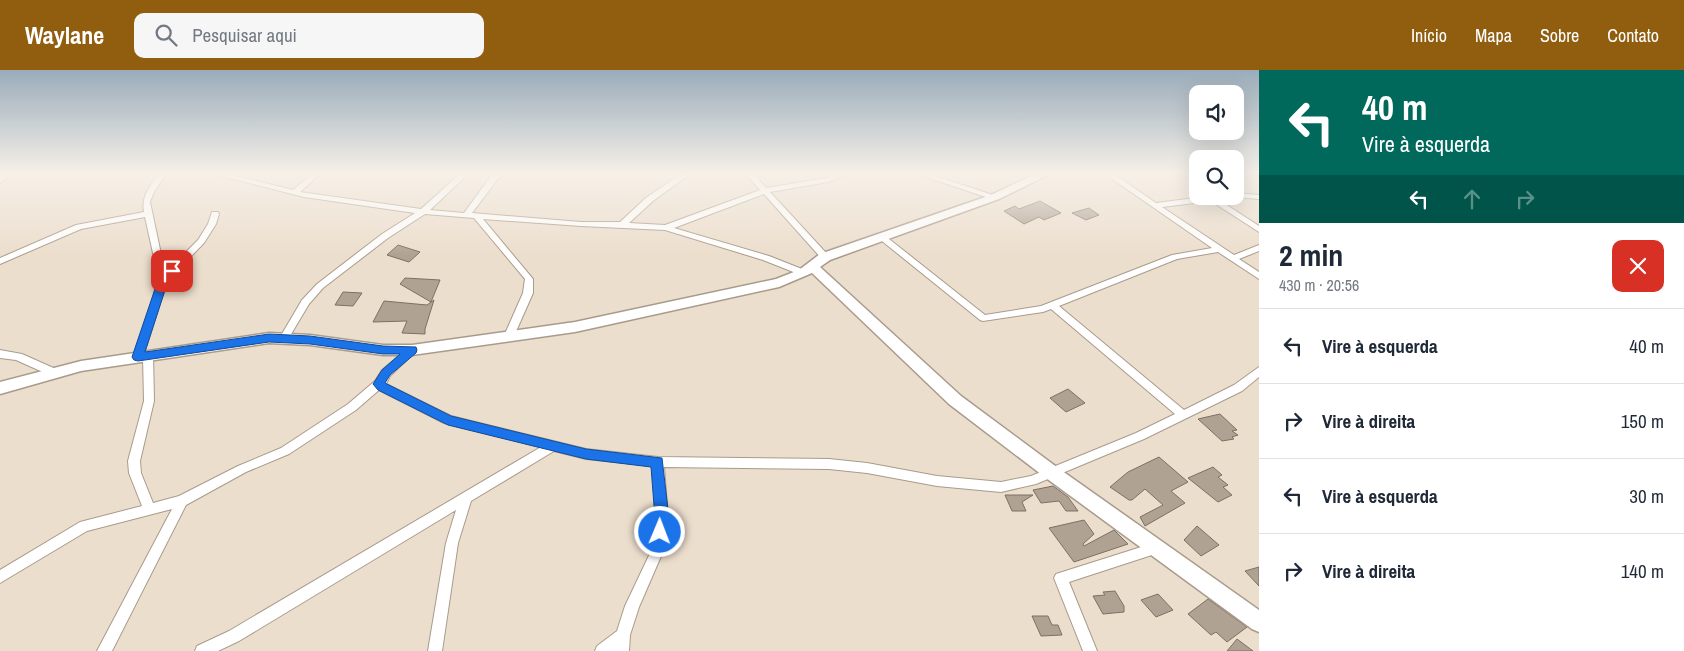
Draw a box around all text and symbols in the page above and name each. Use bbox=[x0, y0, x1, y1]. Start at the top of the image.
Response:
search box bbox=[134, 13, 484, 58]
text: Waylane bbox=[25, 19, 104, 51]
icon: search bbox=[152, 21, 180, 49]
text: Pesquisar aqui bbox=[192, 22, 297, 48]
text: Início bbox=[1411, 23, 1447, 48]
text: Mapa bbox=[1475, 23, 1512, 48]
text: Sobre bbox=[1540, 23, 1579, 48]
text: Contato bbox=[1607, 23, 1659, 48]
text: 40 m bbox=[1362, 84, 1427, 131]
map controls bbox=[1189, 85, 1244, 205]
button: sound bbox=[1189, 85, 1244, 140]
icon: left bbox=[1279, 90, 1344, 155]
text: Vire à esquerda bbox=[1362, 129, 1490, 159]
button: search bbox=[1189, 150, 1244, 205]
icon: left bbox=[1405, 185, 1433, 213]
icon: ahead bbox=[1458, 185, 1486, 213]
icon: right bbox=[1511, 185, 1539, 213]
text: 2 min bbox=[1279, 235, 1343, 275]
button: close bbox=[1612, 240, 1664, 292]
pin bbox=[151, 250, 193, 292]
icon: arrive bbox=[158, 257, 186, 285]
text: 430 m · 20:56 bbox=[1279, 274, 1359, 296]
icon: left bbox=[1279, 332, 1307, 360]
text: Vire à esquerda bbox=[1322, 333, 1438, 359]
text: 40 m bbox=[1629, 333, 1664, 359]
icon: right bbox=[1279, 407, 1307, 435]
text: Vire à direita bbox=[1322, 408, 1415, 434]
text: 150 m bbox=[1621, 408, 1664, 434]
icon: left bbox=[1279, 482, 1307, 510]
text: Vire à esquerda bbox=[1322, 483, 1438, 509]
text: 30 m bbox=[1629, 483, 1664, 509]
position arrow bbox=[633, 505, 685, 557]
icon: right bbox=[1279, 557, 1307, 585]
text: Vire à direita bbox=[1322, 558, 1415, 584]
text: 140 m bbox=[1621, 558, 1664, 584]

